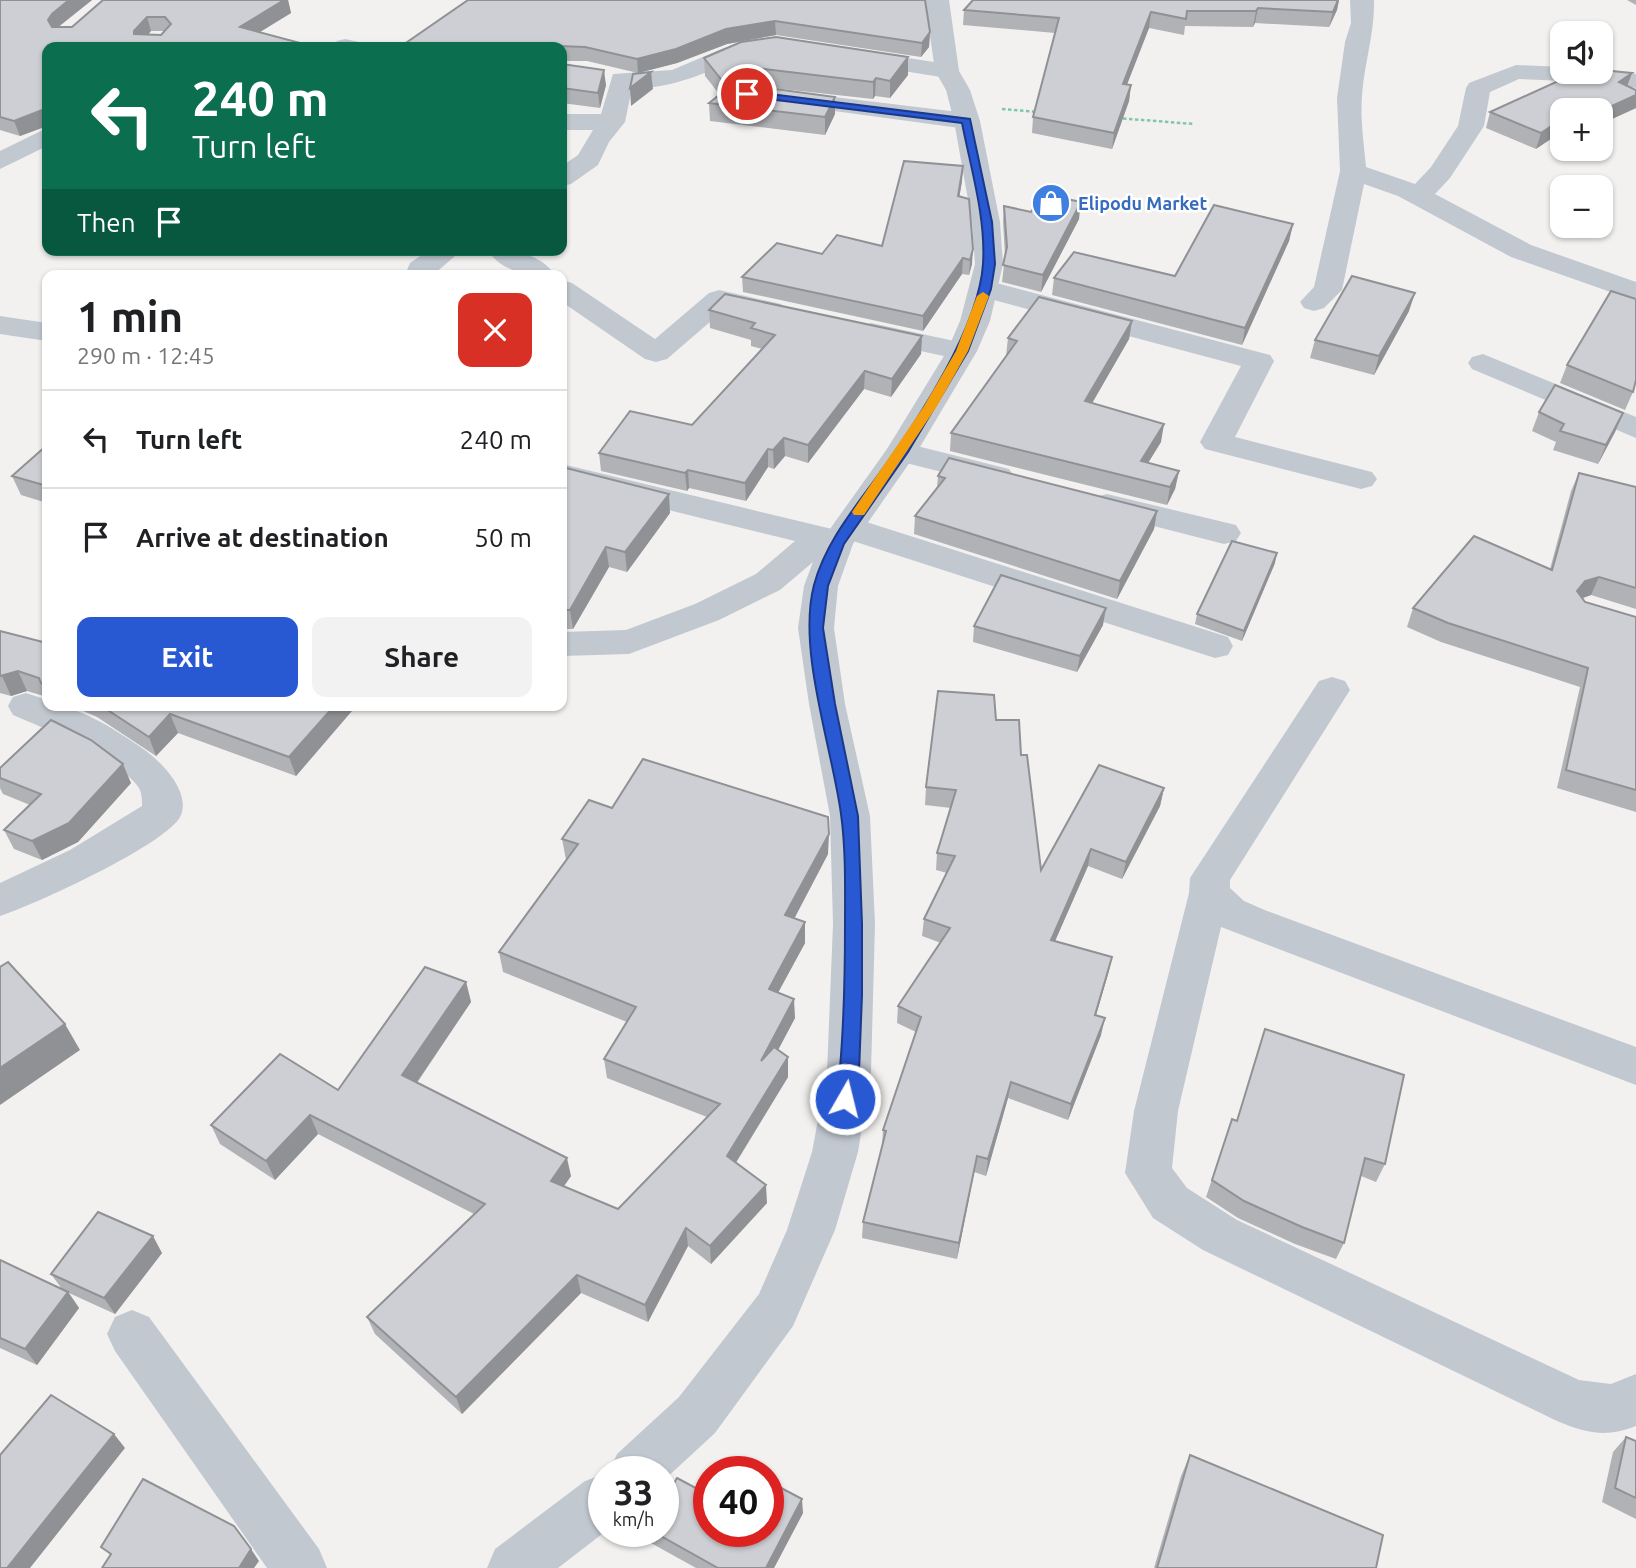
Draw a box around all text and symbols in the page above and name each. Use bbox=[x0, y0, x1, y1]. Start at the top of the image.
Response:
map controls bbox=[1550, 21, 1613, 238]
button: sound bbox=[1550, 21, 1613, 84]
pin bbox=[717, 64, 777, 124]
icon: left bbox=[77, 70, 168, 161]
text: 240 m bbox=[192, 70, 329, 125]
icon: arrive bbox=[728, 75, 766, 113]
button: + bbox=[1550, 98, 1613, 161]
text: Turn left bbox=[192, 128, 316, 164]
button: − bbox=[1550, 175, 1613, 238]
shop icon: Elipodu Market bbox=[1030, 182, 1072, 224]
place label: Elipodu Market bbox=[1078, 193, 1207, 213]
icon: arrive bbox=[150, 203, 188, 241]
text: Then bbox=[77, 208, 136, 237]
text: 1 min bbox=[77, 293, 183, 340]
button: close bbox=[458, 293, 532, 367]
text: 290 m · 12:45 bbox=[77, 343, 215, 368]
icon: left bbox=[77, 420, 115, 458]
text: Turn left bbox=[136, 425, 242, 454]
text: 240 m bbox=[460, 425, 532, 454]
icon: arrive bbox=[77, 518, 115, 556]
text: Arrive at destination bbox=[136, 523, 389, 552]
text: 50 m bbox=[474, 523, 532, 552]
button: Exit bbox=[77, 617, 298, 697]
button: Share bbox=[312, 617, 532, 697]
position arrow bbox=[808, 1062, 882, 1136]
speed limit sign: 40 bbox=[693, 1456, 784, 1547]
text: 33 bbox=[614, 1472, 653, 1512]
text: km/h bbox=[613, 1509, 654, 1529]

